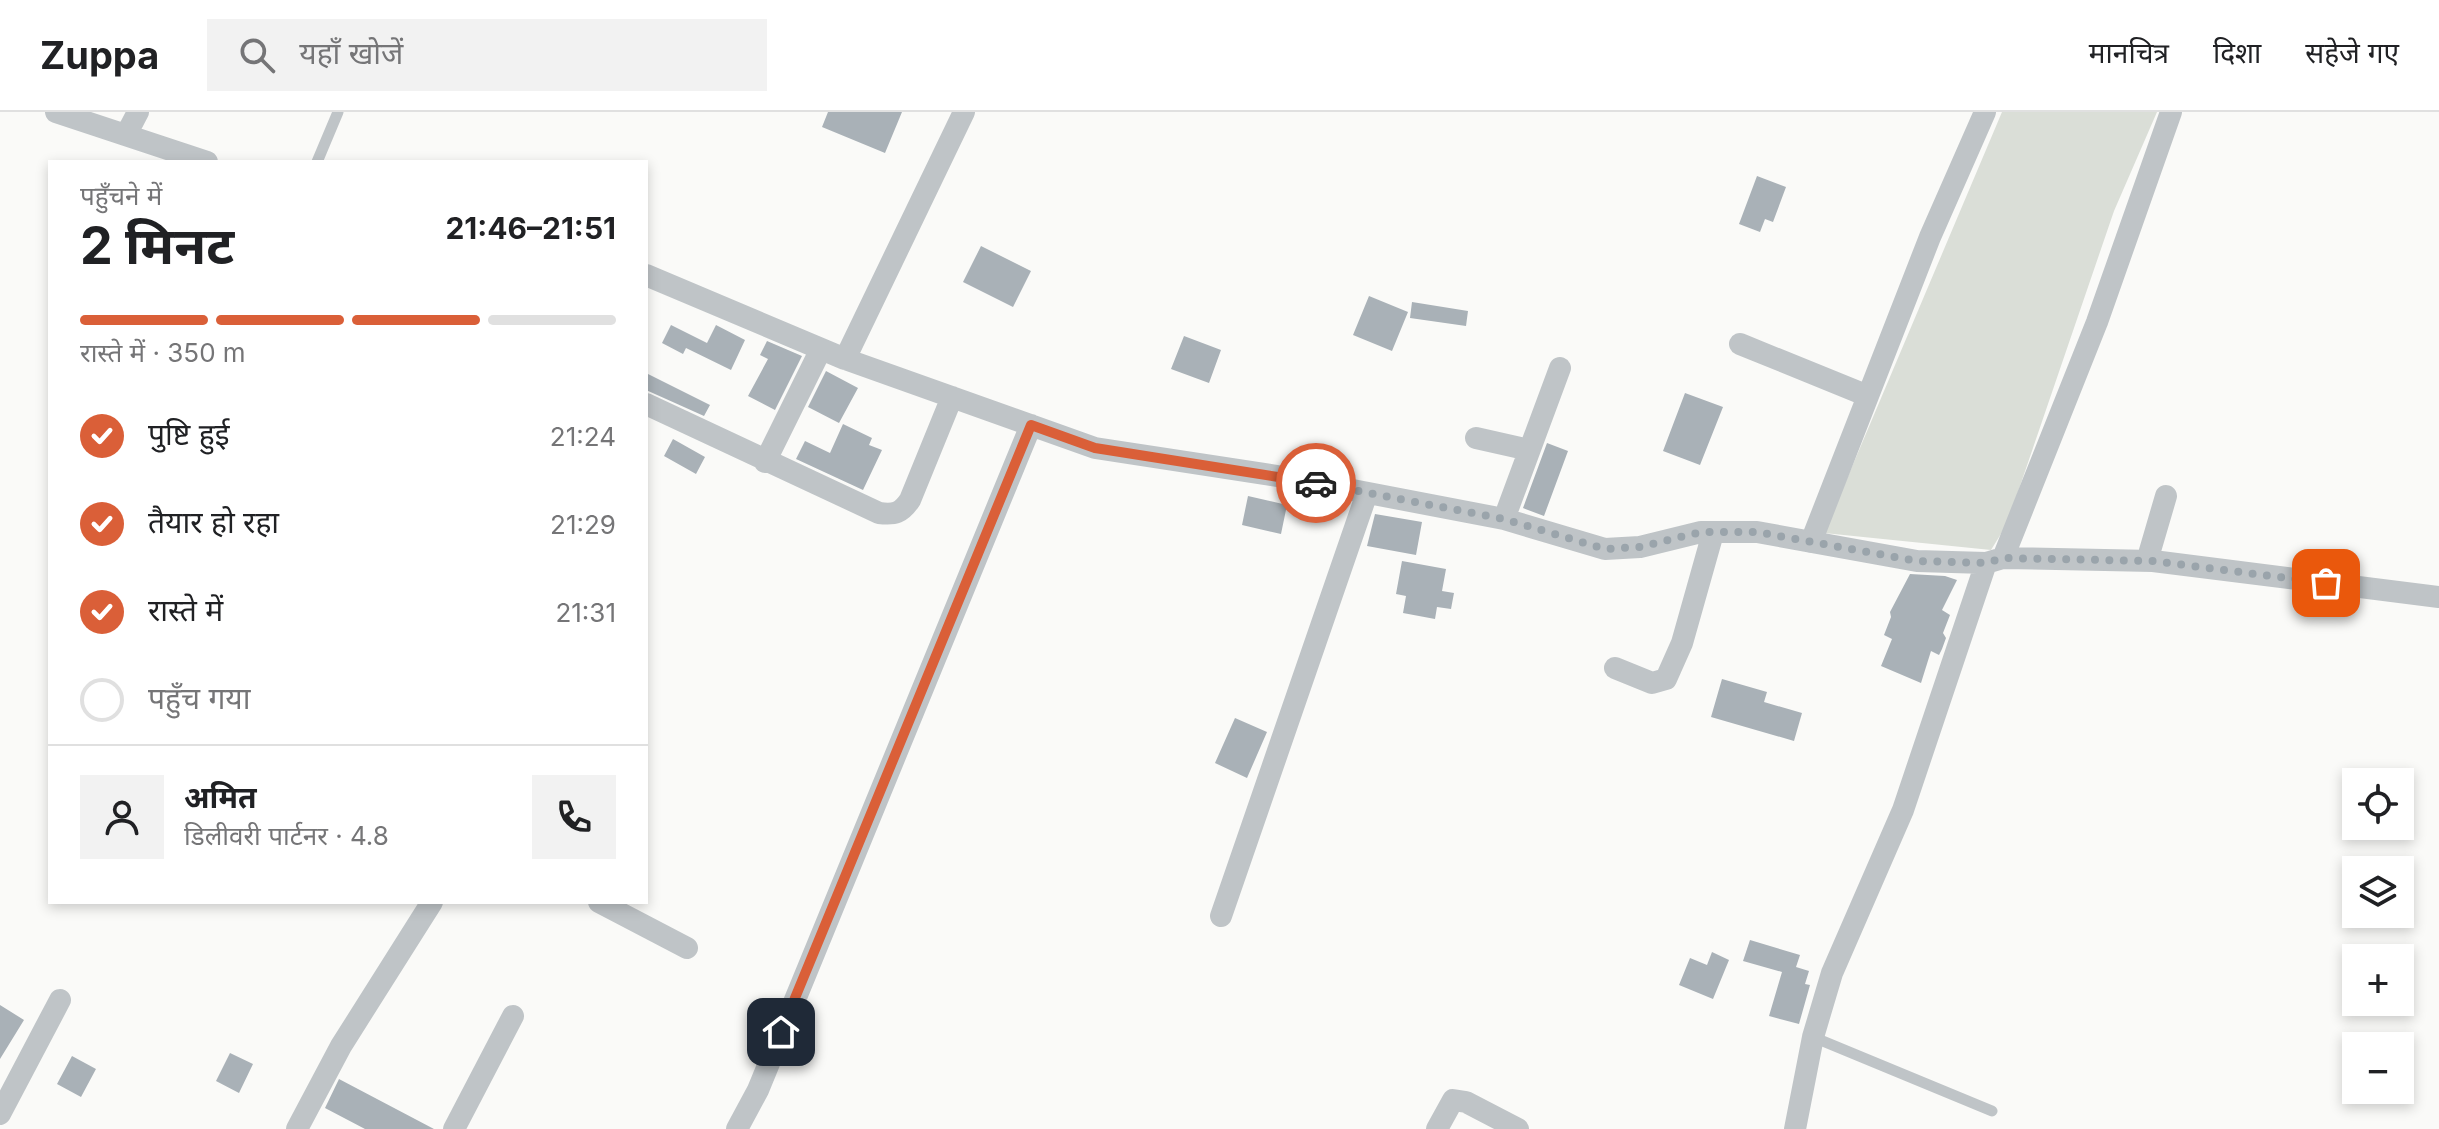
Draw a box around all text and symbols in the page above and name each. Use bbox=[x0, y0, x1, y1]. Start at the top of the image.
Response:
search box bbox=[207, 19, 767, 91]
text: Zuppa bbox=[40, 32, 159, 78]
icon: search bbox=[235, 33, 279, 77]
text: यहाँ खोजें bbox=[299, 35, 403, 71]
text: मानचित्र bbox=[2089, 36, 2169, 70]
text: दिशा bbox=[2213, 36, 2261, 70]
text: सहेजे गए bbox=[2305, 36, 2399, 70]
text: पहुँचने में bbox=[80, 180, 162, 211]
text: 21:46–21:51 bbox=[445, 210, 616, 246]
text: 2 मिनट bbox=[80, 214, 234, 277]
text: रास्ते में · 350 m bbox=[80, 337, 246, 368]
icon: check bbox=[80, 414, 124, 458]
text: पुष्टि हुई bbox=[148, 416, 229, 452]
text: 21:24 bbox=[550, 421, 616, 452]
courier bbox=[1276, 443, 1356, 523]
icon: car bbox=[1294, 461, 1338, 505]
icon: check bbox=[80, 502, 124, 546]
text: तैयार हो रहा bbox=[148, 504, 279, 540]
text: 21:29 bbox=[550, 509, 616, 540]
pin bbox=[2292, 549, 2360, 617]
icon: bag bbox=[2304, 561, 2348, 605]
icon: check bbox=[80, 590, 124, 634]
text: रास्ते में bbox=[148, 592, 223, 628]
text: 21:31 bbox=[555, 597, 616, 628]
text: पहुँच गया bbox=[148, 680, 251, 716]
map controls bbox=[2342, 768, 2414, 1104]
button: locate bbox=[2342, 768, 2414, 840]
button: person bbox=[80, 775, 164, 859]
button: phone bbox=[532, 775, 616, 859]
text: अमित bbox=[184, 779, 257, 815]
text: डिलीवरी पार्टनर · 4.8 bbox=[184, 820, 389, 851]
button: layers bbox=[2342, 856, 2414, 928]
button: + bbox=[2342, 944, 2414, 1016]
pin bbox=[747, 998, 815, 1066]
icon: home bbox=[759, 1010, 803, 1054]
button: − bbox=[2342, 1032, 2414, 1104]

